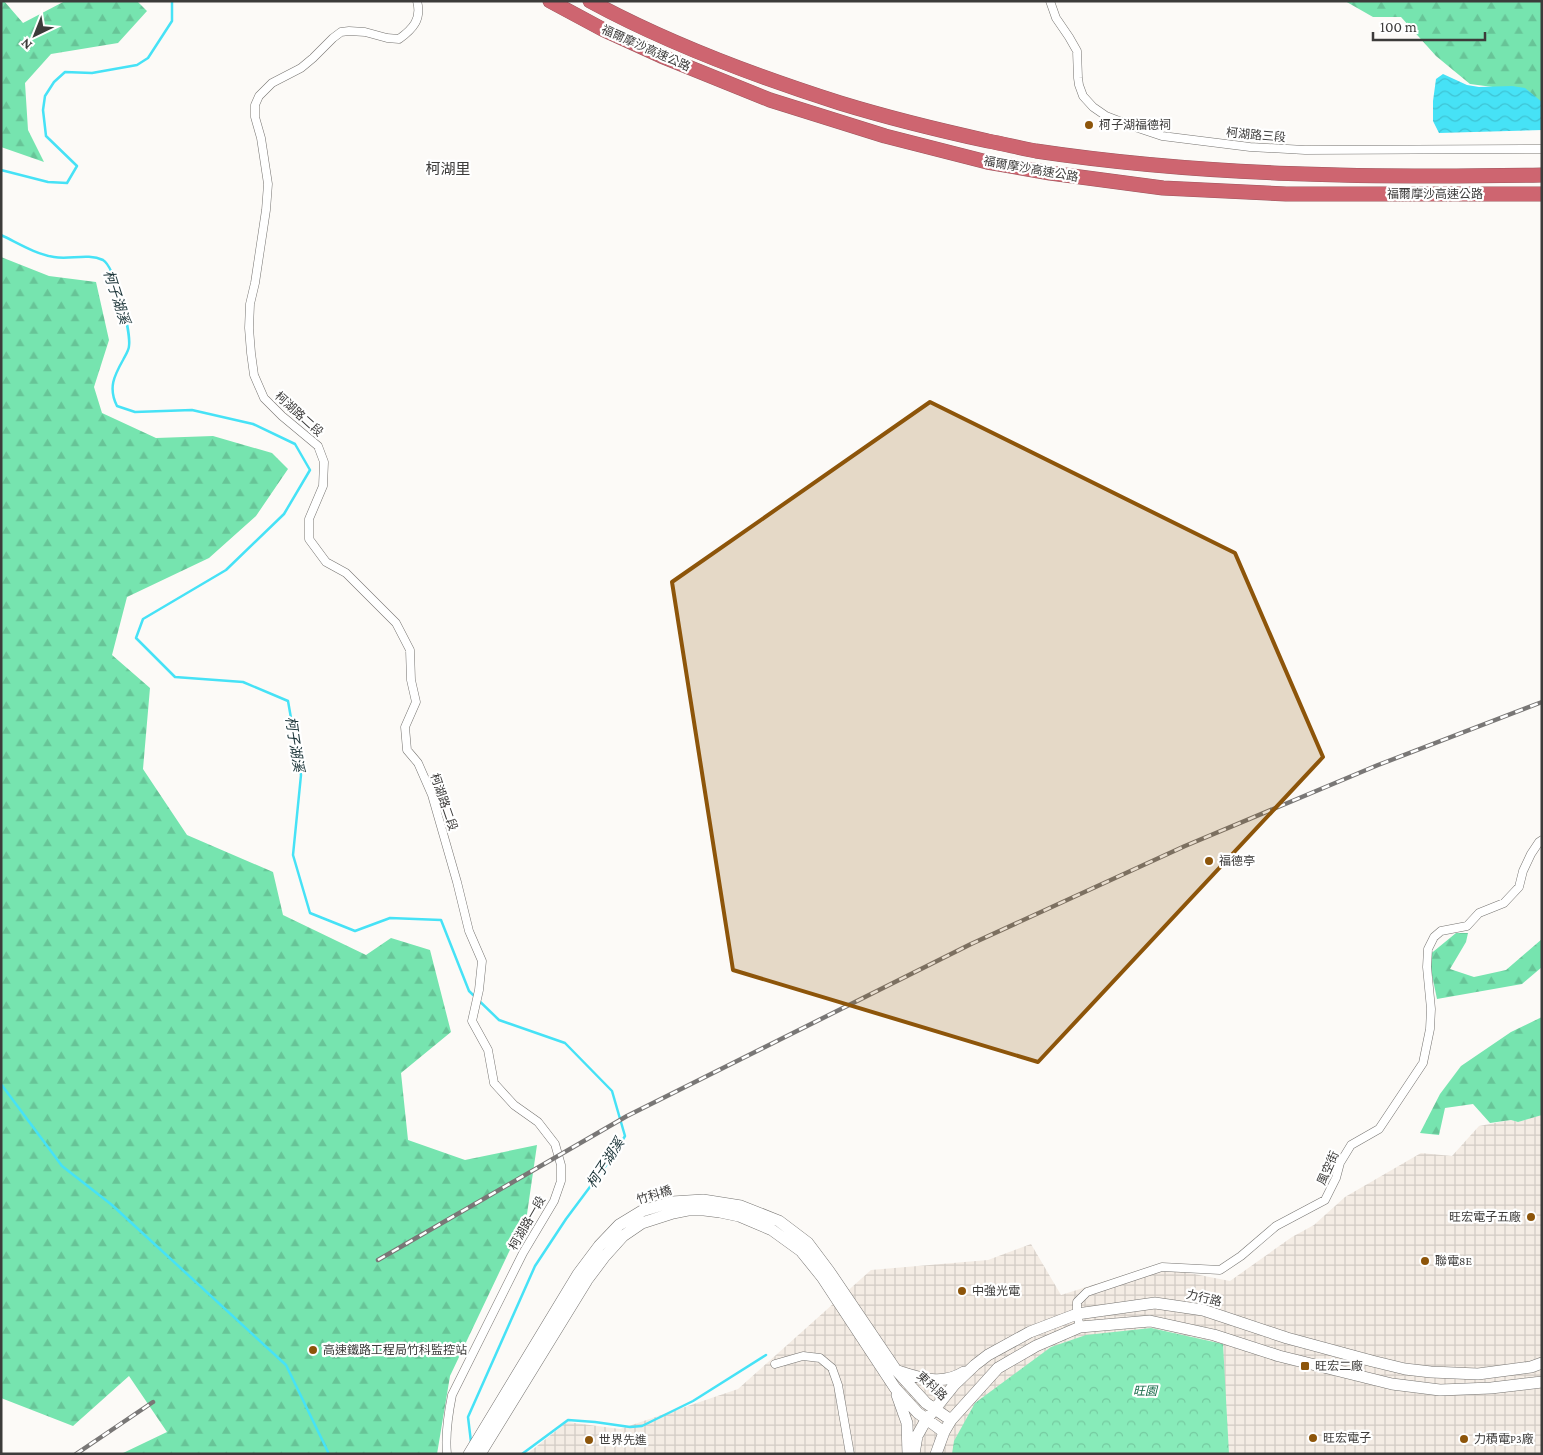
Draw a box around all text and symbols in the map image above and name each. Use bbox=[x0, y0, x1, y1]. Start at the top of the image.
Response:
north arrow bbox=[10, 10, 60, 60]
scale bar bbox=[1373, 10, 1486, 42]
text: 100 m bbox=[1380, 19, 1417, 35]
street label: 福爾摩沙高速公路 bbox=[599, 22, 693, 74]
text: N bbox=[17, 35, 35, 54]
place label: 柯子湖福德祠 bbox=[1099, 118, 1171, 132]
marker: 柯子湖福德祠 bbox=[1083, 119, 1095, 131]
street label: 柯湖路三段 bbox=[1225, 125, 1287, 145]
street label: 福爾摩沙高速公路 bbox=[983, 154, 1079, 184]
district label: 柯湖里 bbox=[425, 161, 471, 177]
street label: 福爾摩沙高速公路 bbox=[1387, 187, 1483, 201]
water label: 柯子湖溪 bbox=[101, 268, 134, 328]
street label: 柯湖路二段 bbox=[272, 389, 326, 439]
water label: 柯子湖溪 bbox=[283, 715, 308, 775]
street label: 柯湖路二段 bbox=[428, 771, 460, 833]
place label: 福德亭 bbox=[1219, 854, 1255, 868]
marker: 福德亭 bbox=[1203, 855, 1215, 867]
water label: 柯子湖溪 bbox=[583, 1133, 628, 1191]
street label: 風空街 bbox=[1314, 1149, 1342, 1187]
street label: 竹科橋 bbox=[635, 1183, 673, 1207]
street label: 柯湖路一段 bbox=[506, 1194, 548, 1252]
place label: 旺宏電子五廠 bbox=[1449, 1210, 1521, 1224]
marker: 旺宏電子五廠 bbox=[1525, 1211, 1537, 1223]
place label: 聯電8E bbox=[1435, 1254, 1472, 1268]
marker: 聯電8E bbox=[1419, 1255, 1431, 1267]
place label: 中強光電 bbox=[972, 1284, 1020, 1298]
marker: 中強光電 bbox=[956, 1285, 968, 1297]
street label: 力行路 bbox=[1185, 1287, 1223, 1309]
place label: 高速鐵路工程局竹科監控站 bbox=[323, 1343, 467, 1357]
marker: 高速鐵路工程局竹科監控站 bbox=[307, 1344, 319, 1356]
place label: 旺宏二廠 bbox=[1315, 1359, 1363, 1373]
marker: 旺宏二廠 bbox=[1299, 1360, 1311, 1372]
street label: 東科路 bbox=[914, 1369, 950, 1403]
park label: 旺園 bbox=[1133, 1384, 1159, 1398]
place label: 旺宏電子 bbox=[1323, 1431, 1371, 1445]
marker: 旺宏電子 bbox=[1307, 1432, 1319, 1444]
place label: 力積電P3廠 bbox=[1474, 1432, 1534, 1446]
place label: 世界先進 bbox=[599, 1433, 647, 1447]
marker: 力積電P3廠 bbox=[1458, 1433, 1470, 1445]
marker: 世界先進 bbox=[583, 1434, 595, 1446]

